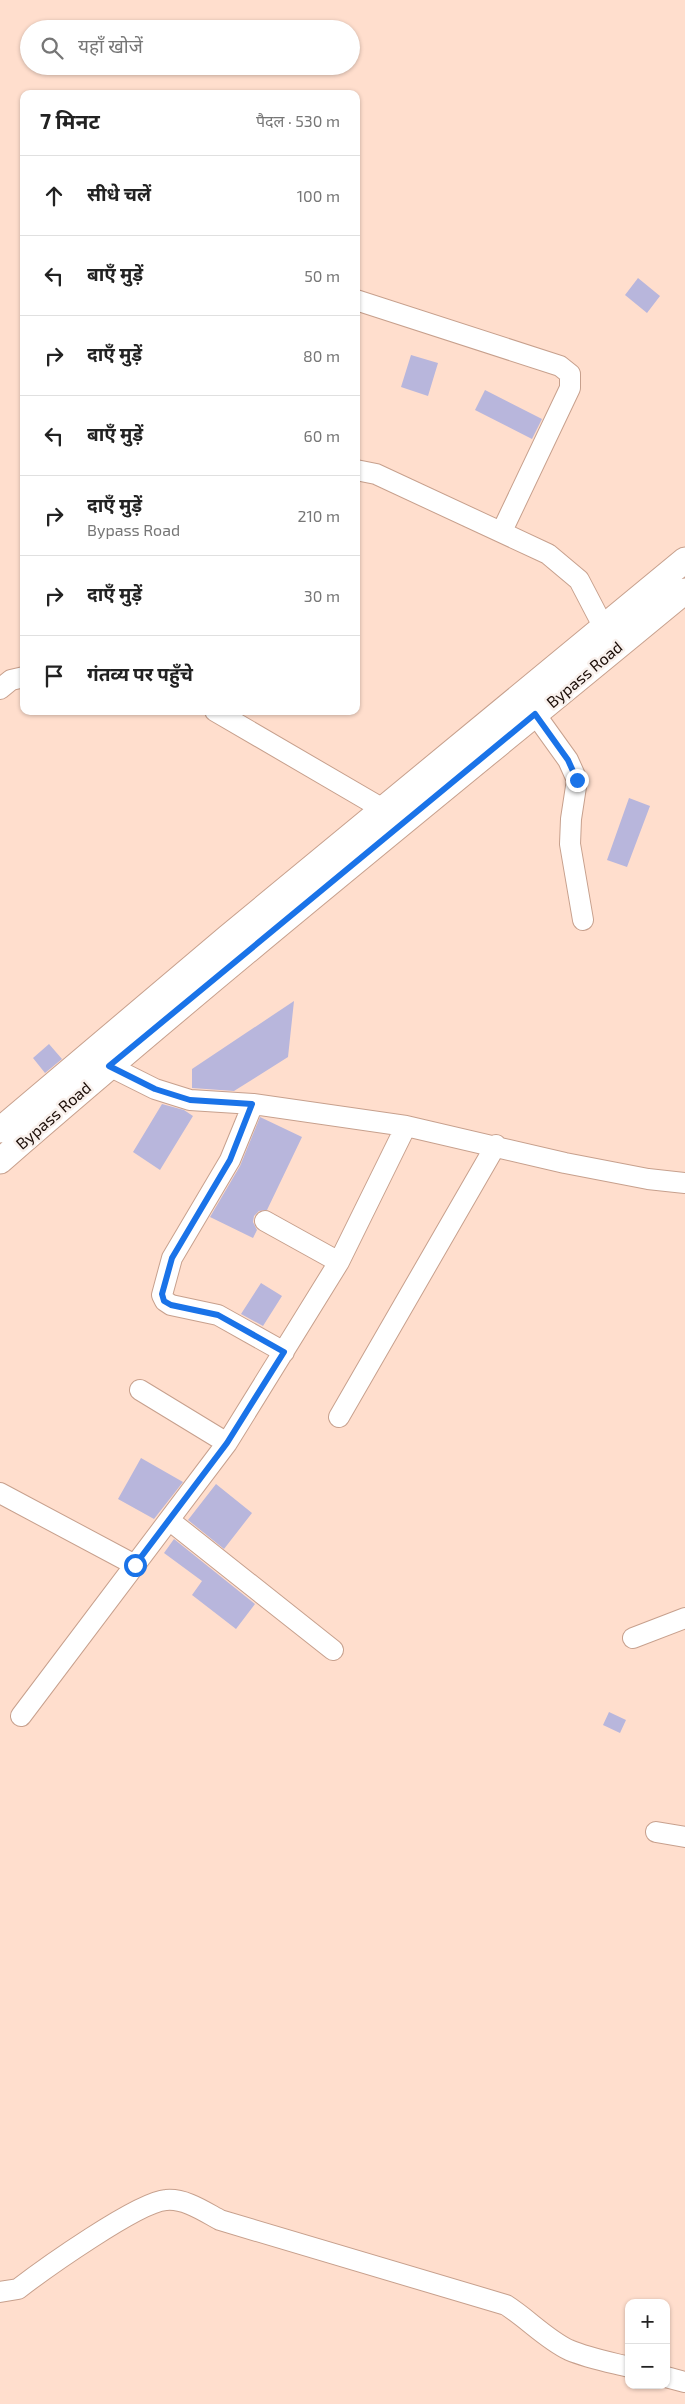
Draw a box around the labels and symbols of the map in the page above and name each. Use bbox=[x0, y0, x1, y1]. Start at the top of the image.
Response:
street label: Bypass Road bbox=[542, 637, 626, 711]
route end bbox=[566, 769, 589, 792]
street label: Bypass Road bbox=[12, 1077, 94, 1153]
route start bbox=[124, 1554, 147, 1577]

